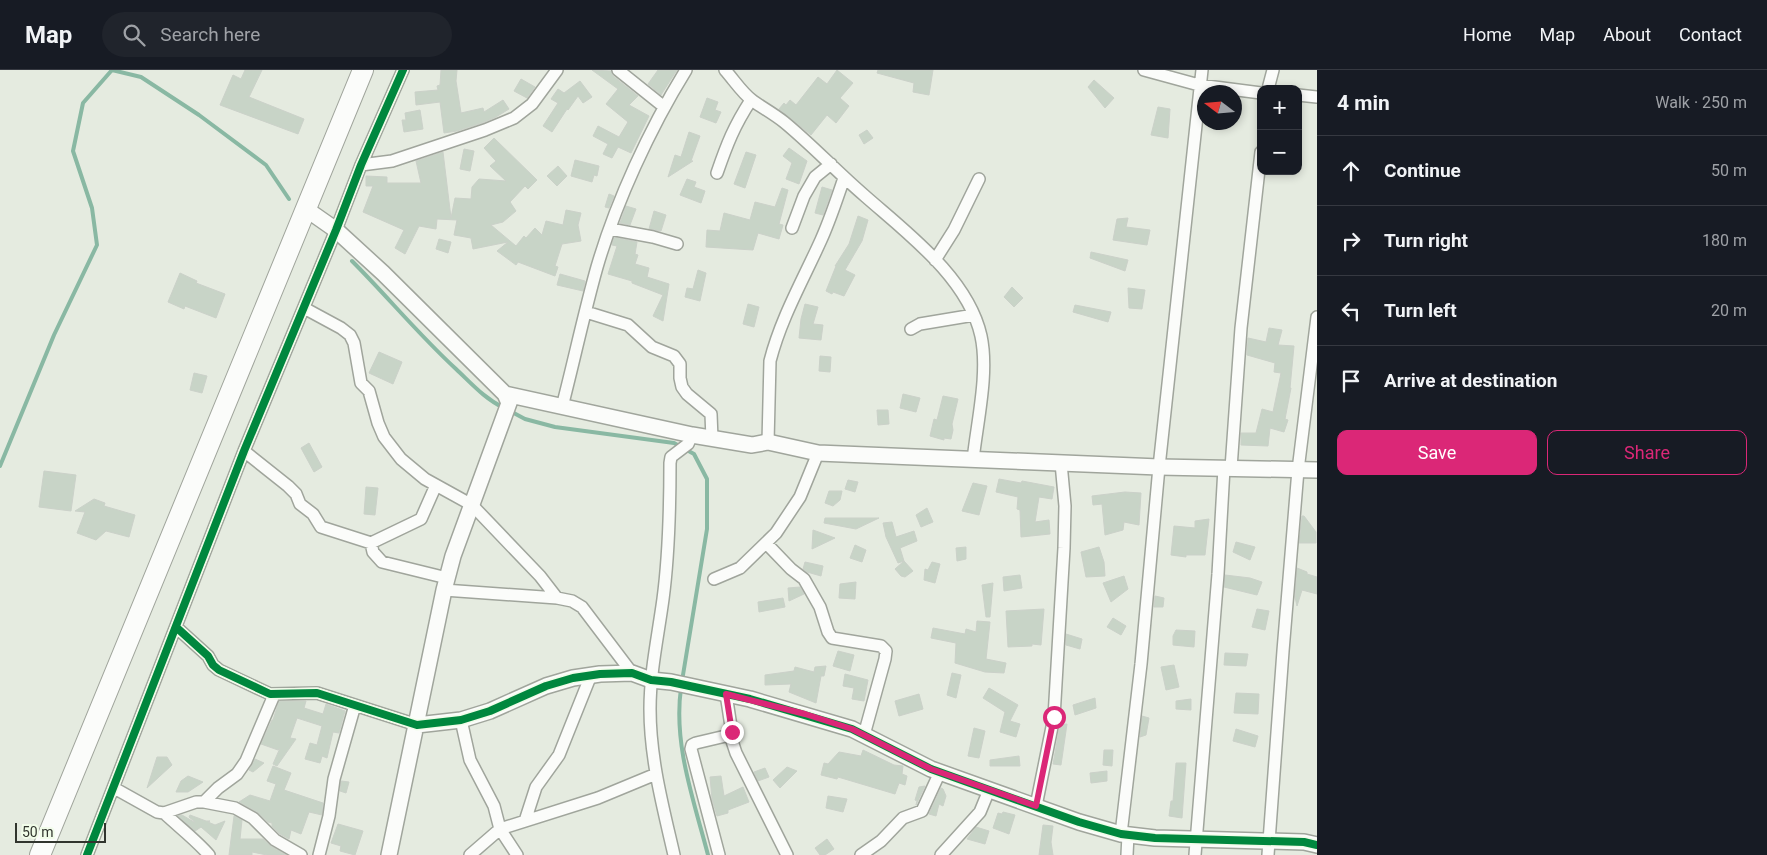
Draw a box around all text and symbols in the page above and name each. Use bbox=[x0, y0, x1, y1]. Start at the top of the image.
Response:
search box bbox=[102, 12, 452, 57]
text: Map bbox=[25, 21, 72, 49]
icon: search bbox=[120, 21, 148, 49]
text: Search here bbox=[160, 23, 260, 46]
text: Home bbox=[1463, 24, 1512, 45]
text: Map bbox=[1540, 24, 1575, 45]
text: About bbox=[1603, 24, 1651, 45]
text: Contact bbox=[1679, 24, 1742, 45]
north arrow bbox=[1197, 85, 1242, 130]
map controls bbox=[1257, 85, 1302, 175]
button: + bbox=[1257, 85, 1302, 130]
text: 4 min bbox=[1337, 91, 1390, 115]
text: Walk · 250 m bbox=[1655, 93, 1747, 112]
button: − bbox=[1257, 130, 1302, 175]
icon: ahead bbox=[1337, 157, 1365, 185]
text: Continue bbox=[1384, 159, 1461, 182]
text: 50 m bbox=[1711, 161, 1747, 180]
icon: right bbox=[1337, 227, 1365, 255]
text: Turn right bbox=[1384, 229, 1468, 252]
text: 180 m bbox=[1702, 231, 1747, 250]
icon: left bbox=[1337, 297, 1365, 325]
text: Turn left bbox=[1384, 299, 1457, 322]
text: 20 m bbox=[1711, 301, 1747, 320]
icon: arrive bbox=[1337, 367, 1365, 395]
text: Arrive at destination bbox=[1384, 369, 1557, 392]
button: Save bbox=[1337, 430, 1537, 475]
button: Share bbox=[1547, 430, 1747, 475]
route start bbox=[1043, 706, 1066, 729]
route end bbox=[721, 721, 744, 744]
scale bar bbox=[15, 820, 106, 843]
text: 50 m bbox=[22, 824, 54, 840]

